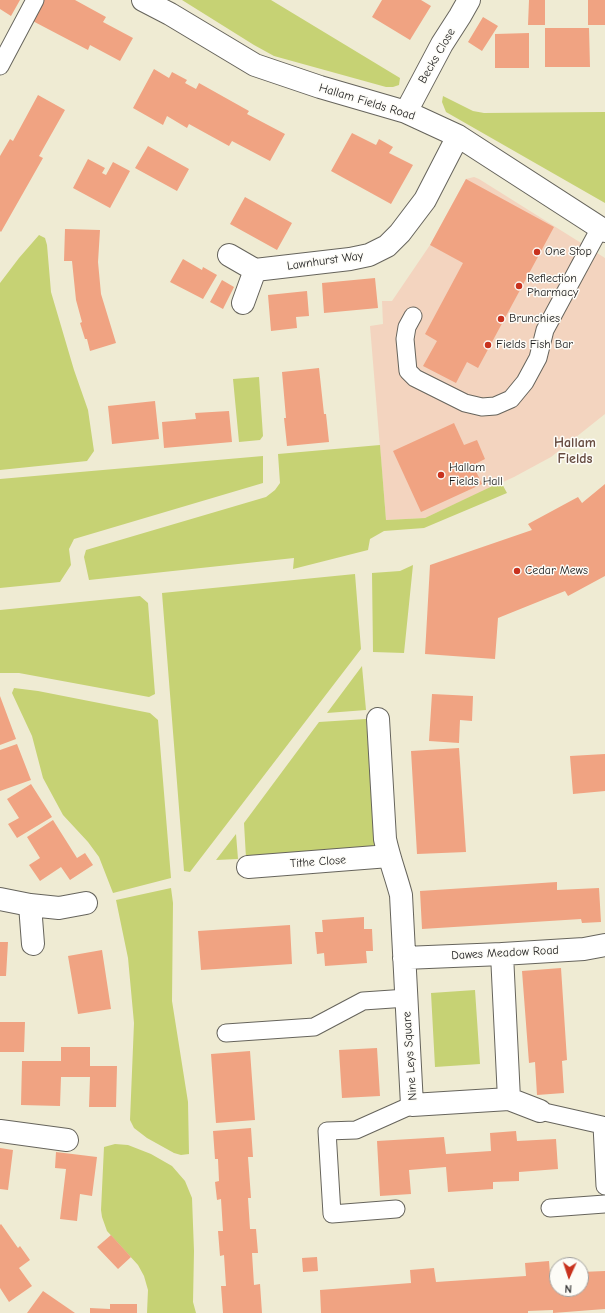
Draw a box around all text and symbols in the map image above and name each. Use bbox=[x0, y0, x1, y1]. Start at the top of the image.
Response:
street label: Becks Close bbox=[415, 26, 459, 86]
street label: Hallam Fields Road bbox=[317, 81, 417, 123]
place label: One Stop bbox=[545, 245, 592, 259]
marker: One Stop bbox=[532, 247, 542, 257]
street label: Lawnhurst Way bbox=[286, 249, 364, 273]
place label: Reflection Pharmacy bbox=[527, 272, 578, 300]
marker: Reflection Pharmacy bbox=[514, 281, 524, 291]
place label: Brunchies bbox=[509, 312, 560, 326]
marker: Brunchies bbox=[496, 314, 506, 324]
place label: Fields Fish Bar bbox=[496, 338, 573, 352]
marker: Fields Fish Bar bbox=[483, 340, 493, 350]
district label: Hallam Fields bbox=[554, 435, 596, 468]
place label: Hallam Fields Hall bbox=[449, 461, 503, 489]
marker: Hallam Fields Hall bbox=[436, 470, 446, 480]
place label: Cedar Mews bbox=[525, 564, 588, 578]
marker: Cedar Mews bbox=[512, 566, 522, 576]
street label: Tithe Close bbox=[290, 853, 346, 871]
street label: Dawes Meadow Road bbox=[451, 943, 559, 963]
street label: Nine Leys Square bbox=[400, 1011, 420, 1101]
north arrow bbox=[549, 1257, 589, 1297]
text: N bbox=[564, 1282, 572, 1295]

